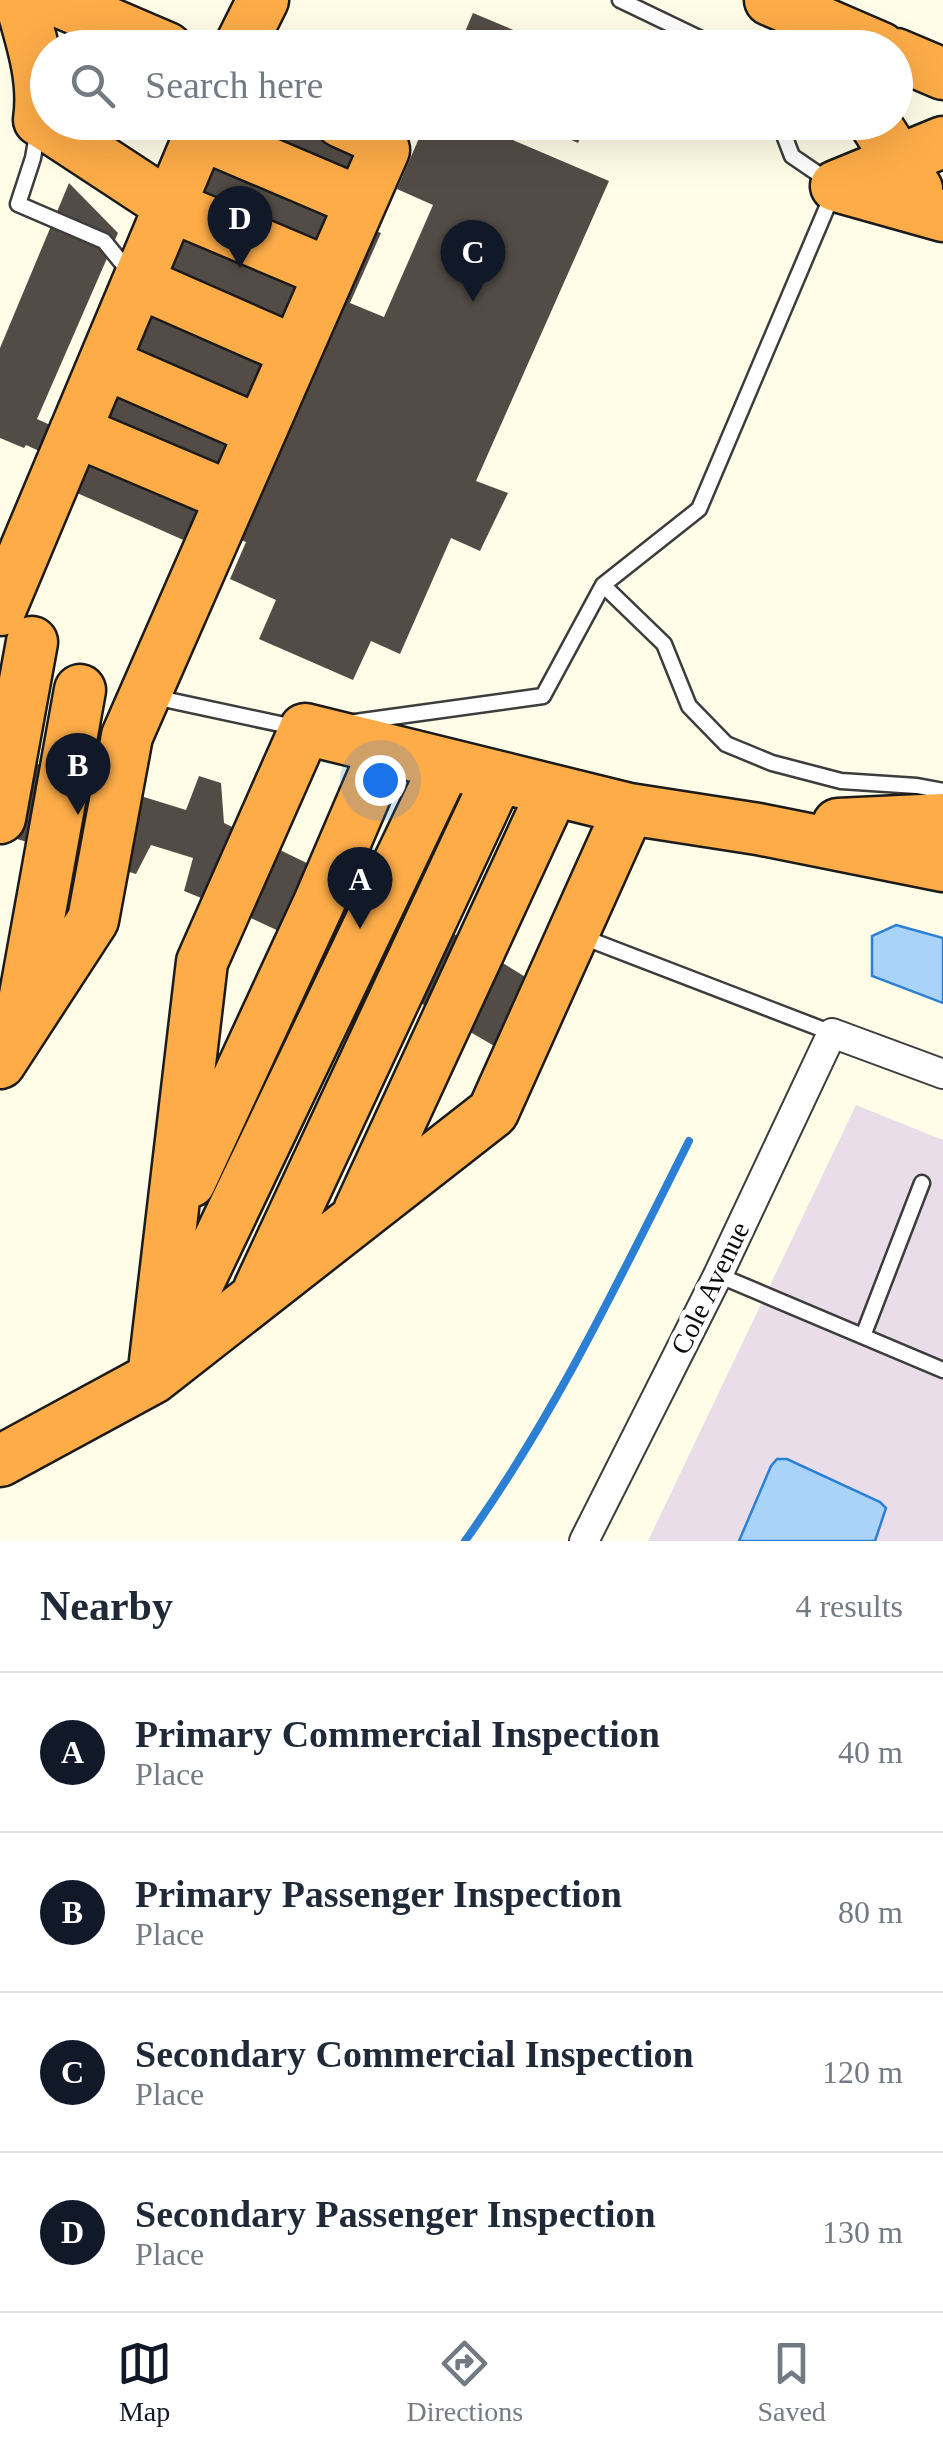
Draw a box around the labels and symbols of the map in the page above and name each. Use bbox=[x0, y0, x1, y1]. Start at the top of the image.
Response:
pin: D bbox=[208, 186, 272, 268]
pin: C bbox=[440, 220, 506, 302]
pin: B bbox=[46, 732, 110, 815]
your location bbox=[355, 755, 406, 806]
pin: A bbox=[328, 846, 392, 929]
street label: Cole Avenue bbox=[665, 1217, 755, 1359]

